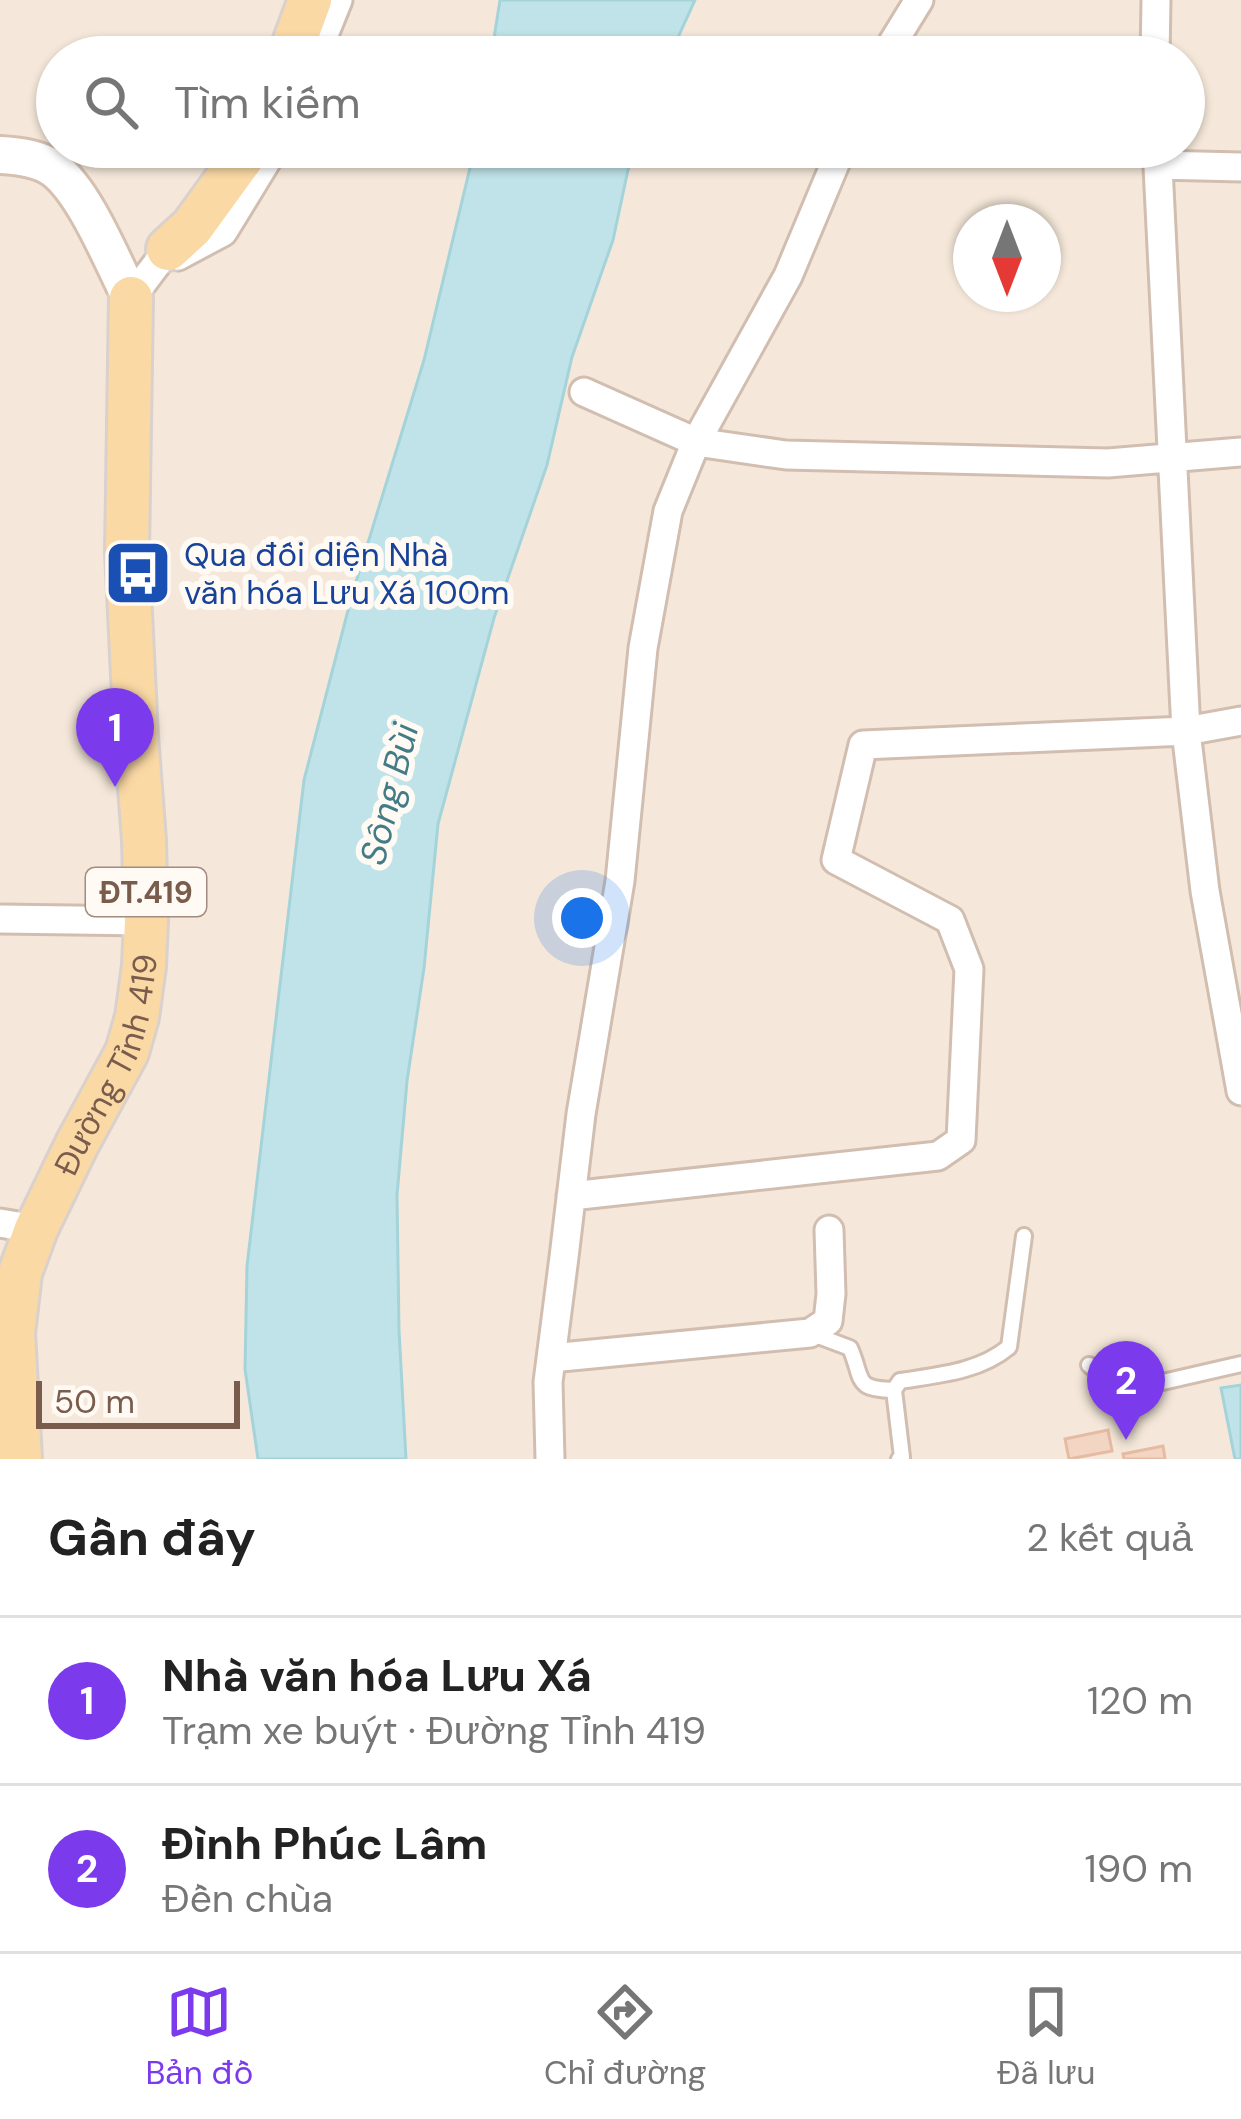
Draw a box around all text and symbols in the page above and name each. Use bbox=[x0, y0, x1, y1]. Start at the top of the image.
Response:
search box bbox=[36, 36, 1205, 168]
icon: search bbox=[78, 69, 144, 135]
text: Tìm kiếm bbox=[174, 73, 360, 132]
north arrow bbox=[953, 204, 1061, 312]
place label: Qua đối diện Nhà văn hóa Lưu Xá 100m bbox=[184, 533, 509, 614]
bus stop icon: Qua đối diện Nhà văn hóa Lưu Xá 100m bbox=[103, 538, 173, 608]
pin: 1 bbox=[76, 688, 154, 787]
water label: Sông Bùi bbox=[349, 717, 430, 870]
road number: ĐT.419 bbox=[86, 868, 206, 916]
your location bbox=[552, 888, 612, 948]
street label: Đường Tỉnh 419 bbox=[44, 953, 166, 1182]
pin: 2 bbox=[1087, 1341, 1165, 1440]
scale bar bbox=[36, 1375, 240, 1428]
text: 50 m bbox=[54, 1380, 135, 1423]
text: Gần đây bbox=[48, 1504, 256, 1571]
text: 2 kết quả bbox=[1026, 1512, 1193, 1563]
text: Nhà văn hóa Lưu Xá bbox=[162, 1646, 592, 1705]
text: 1 bbox=[80, 1675, 94, 1726]
text: 120 m bbox=[1087, 1675, 1193, 1726]
text: Trạm xe buýt · Đường Tỉnh 419 bbox=[162, 1705, 706, 1756]
text: Đình Phúc Lâm bbox=[162, 1814, 487, 1873]
text: 2 bbox=[76, 1843, 98, 1894]
text: 190 m bbox=[1085, 1843, 1193, 1894]
text: Đền chùa bbox=[162, 1873, 333, 1924]
tab: Bản đồ bbox=[145, 1979, 253, 2094]
tab: Chỉ đường bbox=[544, 1979, 706, 2094]
tab: Đã lưu bbox=[997, 1979, 1096, 2094]

